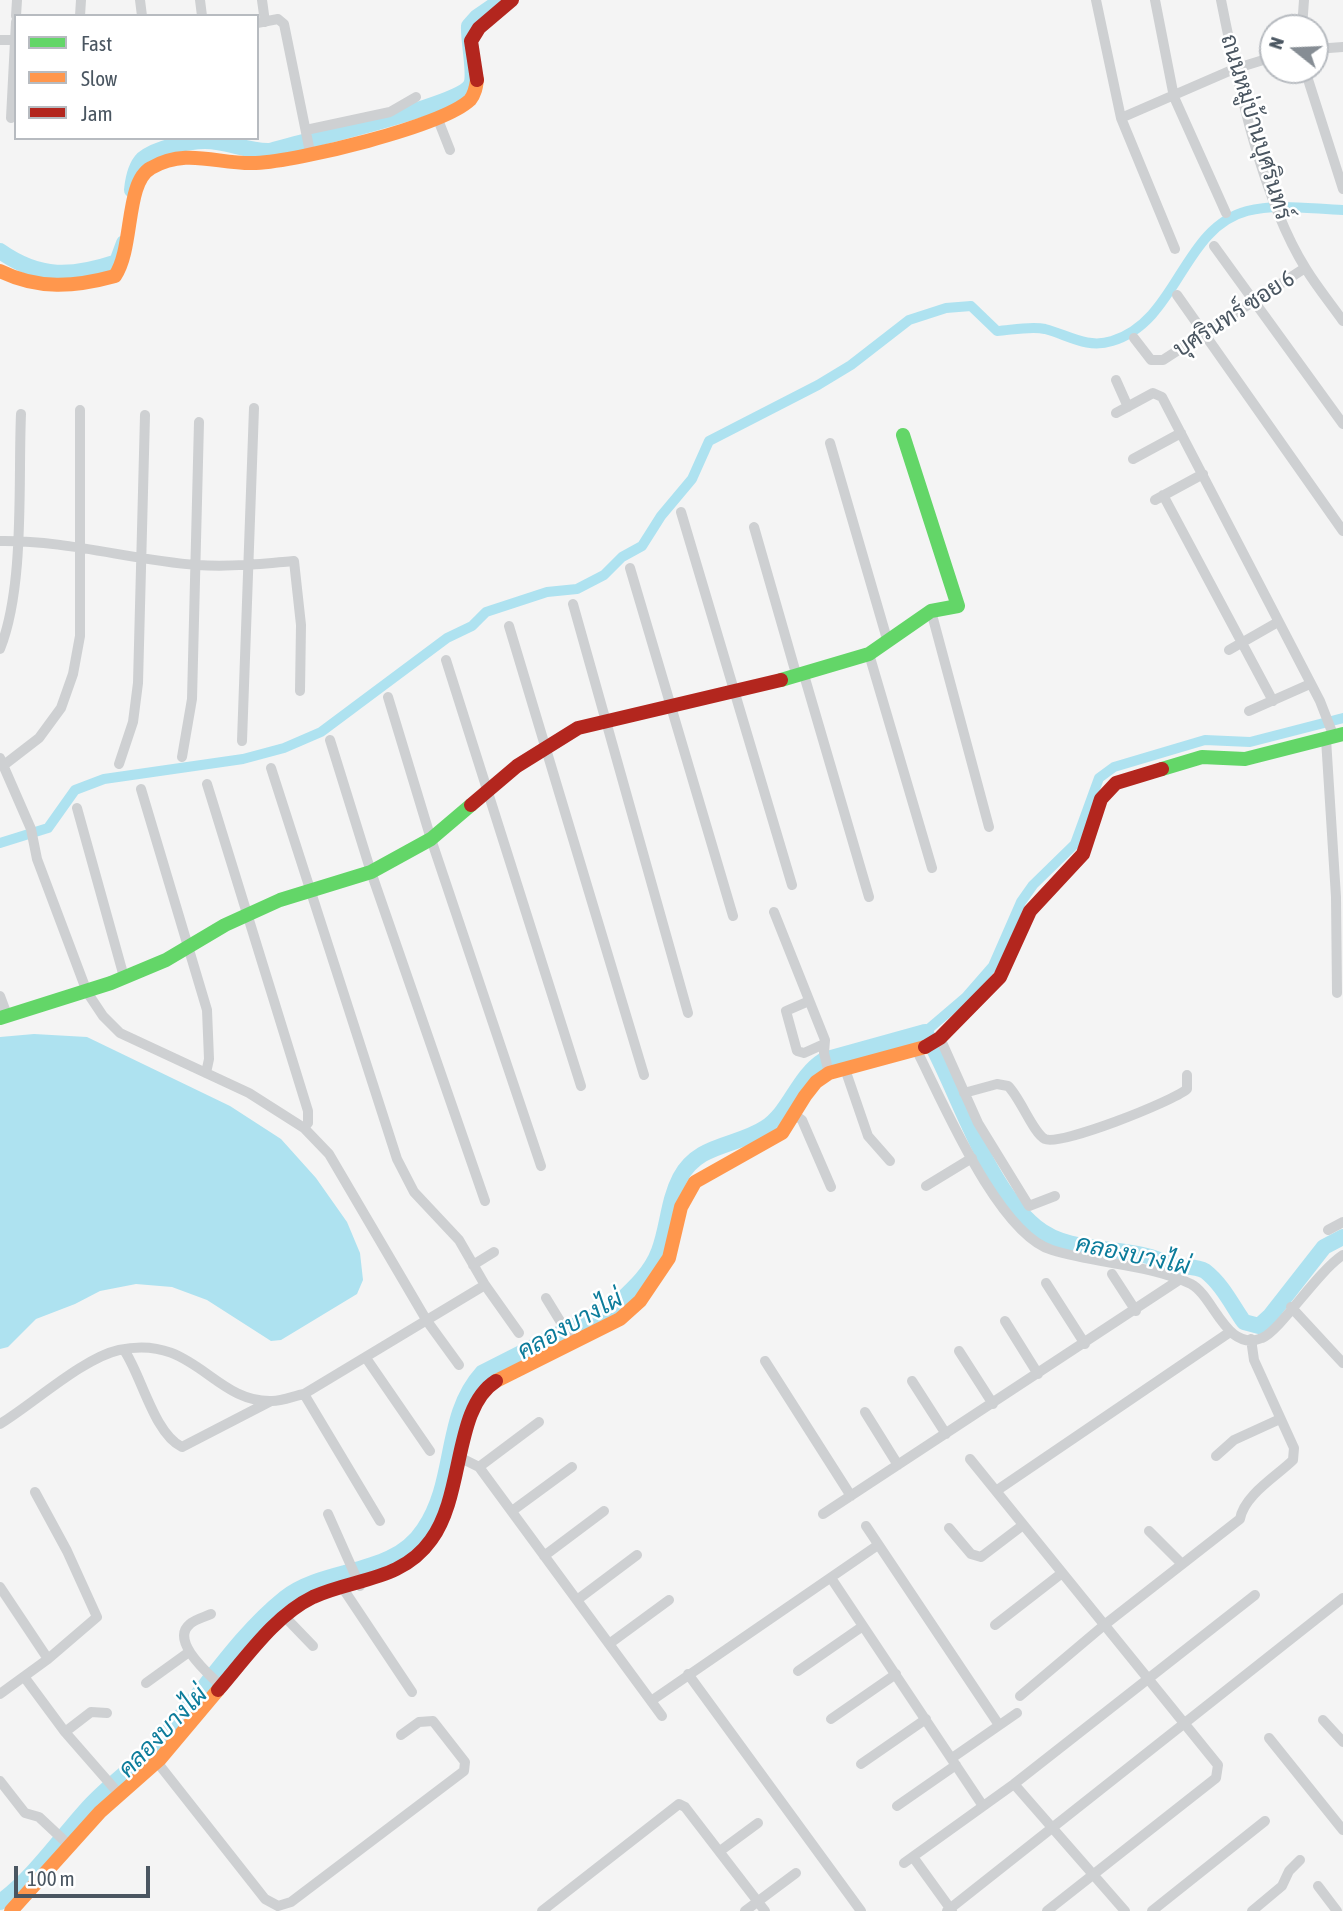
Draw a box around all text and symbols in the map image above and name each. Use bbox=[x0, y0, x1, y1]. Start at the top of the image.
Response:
legend bbox=[14, 14, 259, 140]
north arrow bbox=[1259, 14, 1329, 84]
text: Fast bbox=[81, 31, 112, 55]
street label: ถนนหมู่บ้านบุศรินทร์ bbox=[1215, 31, 1297, 223]
text: N bbox=[1264, 34, 1288, 52]
text: Slow bbox=[81, 66, 117, 90]
text: Jam bbox=[81, 101, 113, 125]
street label: บุศรินทร์ ซอย 6 bbox=[1168, 265, 1300, 363]
water label: คลองบางไผ่ bbox=[1073, 1229, 1193, 1281]
water label: คลองบางไผ่ bbox=[512, 1284, 628, 1366]
water label: คลองบางไผ่ bbox=[112, 1680, 214, 1784]
scale bar bbox=[18, 1852, 154, 1896]
text: 100 m bbox=[27, 1866, 75, 1890]

